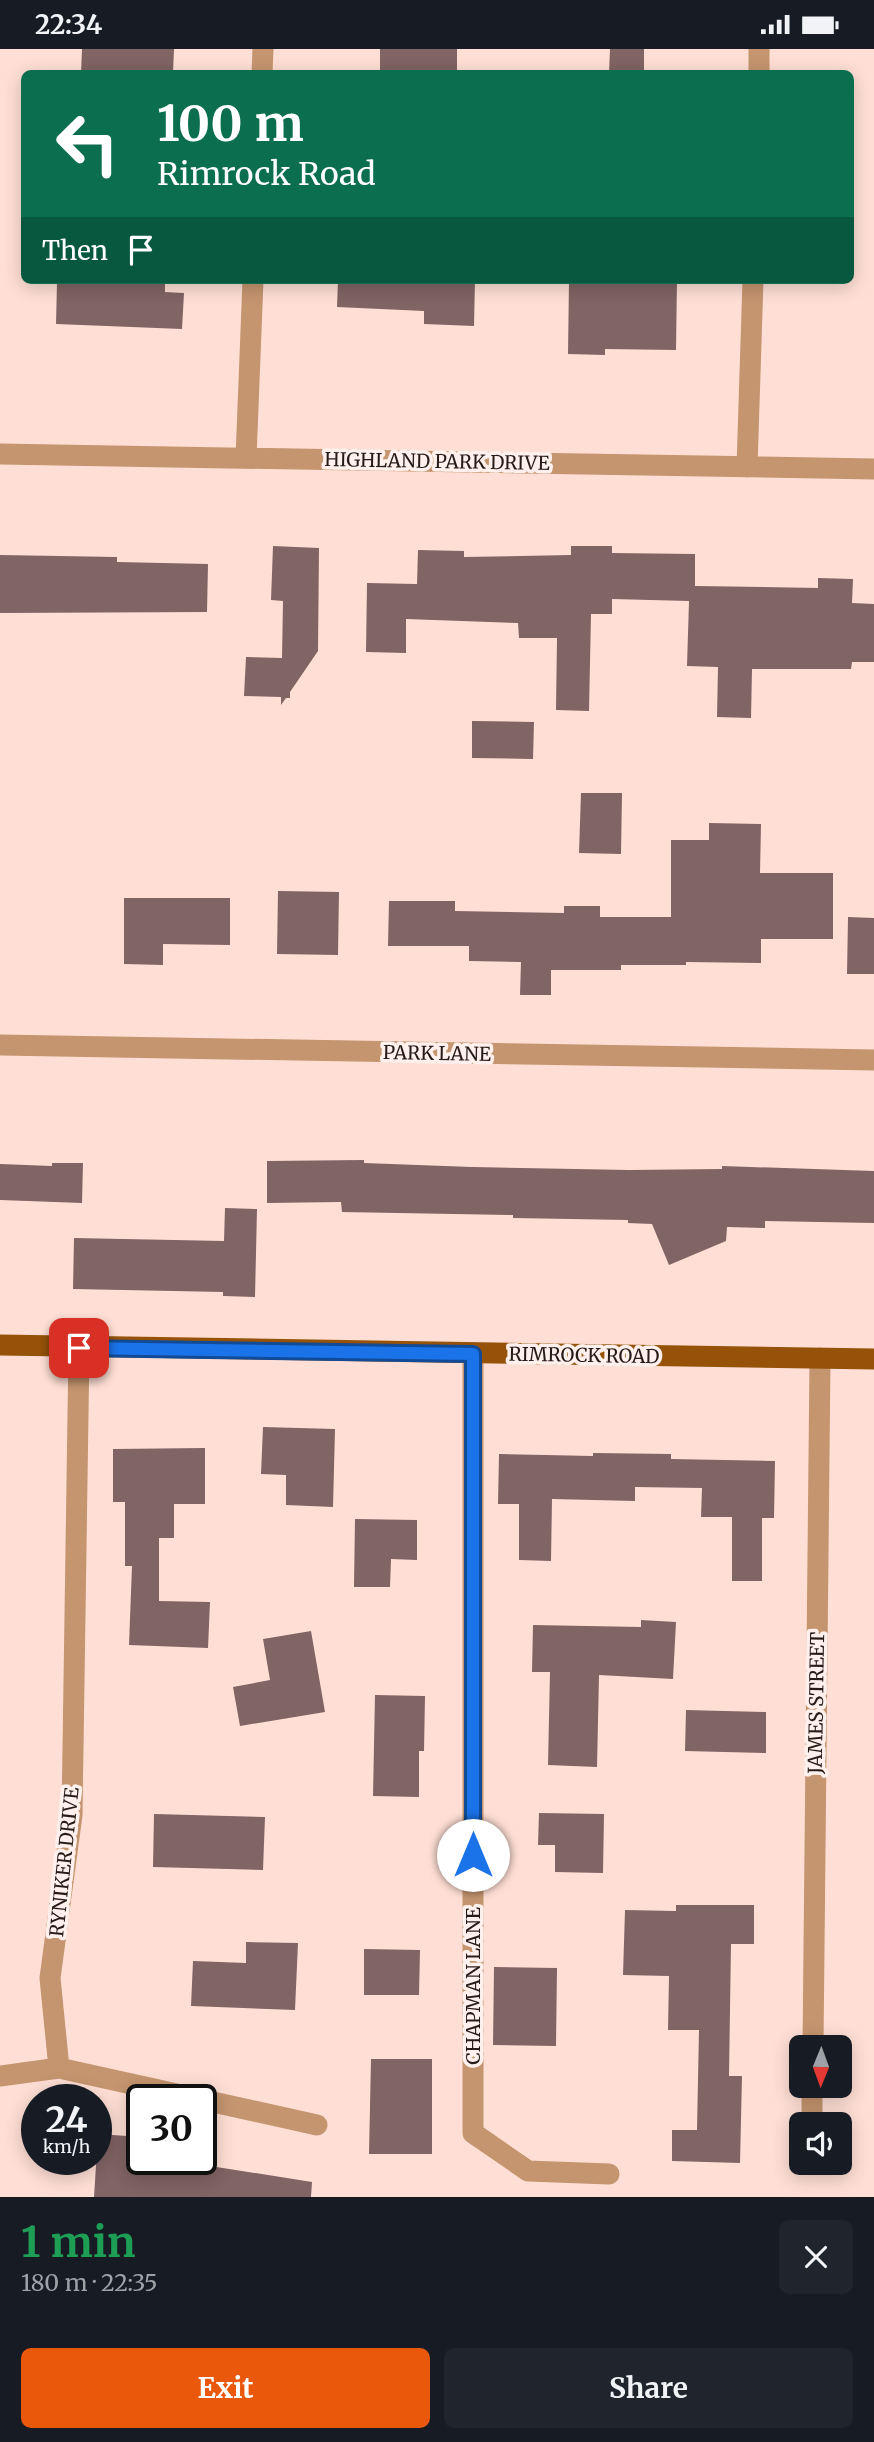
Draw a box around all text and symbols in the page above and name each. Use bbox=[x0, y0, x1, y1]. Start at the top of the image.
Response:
text: 22:34 bbox=[35, 8, 102, 41]
text: 100 m bbox=[157, 93, 304, 154]
icon: left bbox=[42, 98, 133, 189]
text: Rimrock Road bbox=[157, 154, 376, 194]
icon: arrive bbox=[122, 231, 160, 269]
text: Then bbox=[42, 234, 108, 267]
street label: HIGHLAND PARK DRIVE bbox=[324, 447, 550, 475]
street label: PARK LANE bbox=[383, 1040, 491, 1066]
pin bbox=[49, 1318, 109, 1378]
icon: arrive bbox=[60, 1329, 98, 1367]
street label: RIMROCK ROAD bbox=[508, 1342, 660, 1368]
street label: JAMES STREET bbox=[803, 1632, 829, 1775]
street label: RYNIKER DRIVE bbox=[44, 1786, 84, 1938]
position arrow bbox=[436, 1818, 510, 1892]
street label: CHAPMAN LANE bbox=[461, 1907, 485, 2065]
north arrow bbox=[789, 2035, 852, 2098]
map controls bbox=[789, 2035, 852, 2175]
speed limit sign: 30 bbox=[126, 2084, 217, 2175]
text: 24 bbox=[45, 2098, 88, 2142]
button: sound bbox=[789, 2112, 852, 2175]
text: km/h bbox=[43, 2135, 90, 2158]
text: 1 min bbox=[21, 2216, 135, 2268]
button: close bbox=[779, 2220, 853, 2294]
text: 180 m · 22:35 bbox=[21, 2268, 158, 2297]
button: Exit bbox=[21, 2348, 430, 2428]
button: Share bbox=[444, 2348, 853, 2428]

